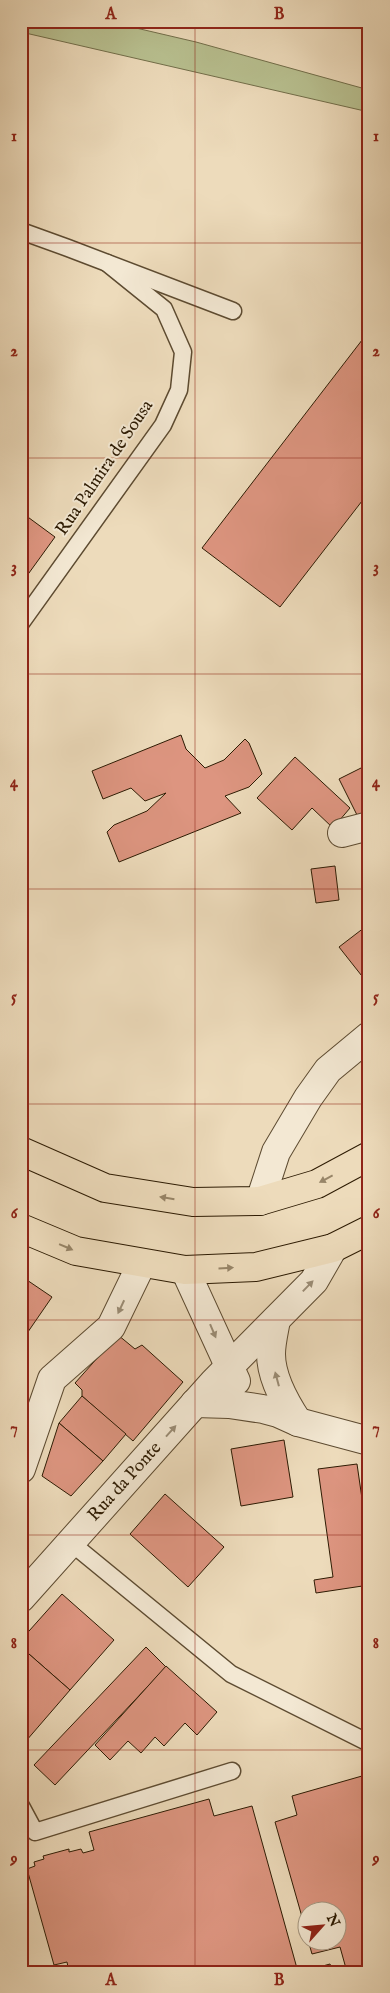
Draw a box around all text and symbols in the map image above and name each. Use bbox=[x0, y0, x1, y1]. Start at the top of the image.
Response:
text: A bbox=[105, 5, 118, 25]
text: B bbox=[274, 5, 285, 25]
text: 1 bbox=[11, 127, 17, 147]
text: 1 bbox=[373, 127, 379, 147]
text: 2 bbox=[10, 342, 18, 362]
text: 2 bbox=[372, 342, 380, 362]
street label: Rua Palmira de Sousa bbox=[51, 396, 159, 540]
text: 3 bbox=[11, 558, 17, 578]
text: 3 bbox=[373, 558, 379, 578]
text: 4 bbox=[10, 773, 19, 793]
text: 4 bbox=[372, 773, 381, 793]
text: 5 bbox=[11, 988, 17, 1008]
text: 5 bbox=[373, 988, 379, 1008]
one-way arrow bbox=[318, 1175, 333, 1183]
one-way arrow bbox=[159, 1194, 175, 1202]
text: 6 bbox=[11, 1204, 19, 1224]
text: 6 bbox=[373, 1204, 381, 1224]
one-way arrow bbox=[59, 1244, 73, 1252]
one-way arrow bbox=[218, 1264, 234, 1272]
one-way arrow bbox=[302, 1281, 314, 1293]
one-way arrow bbox=[117, 1300, 125, 1314]
one-way arrow bbox=[209, 1324, 217, 1338]
one-way arrow bbox=[273, 1371, 281, 1387]
text: 7 bbox=[10, 1419, 18, 1439]
text: 7 bbox=[372, 1419, 380, 1439]
one-way arrow bbox=[165, 1426, 177, 1438]
street label: Rua da Ponte bbox=[83, 1437, 167, 1527]
text: 8 bbox=[11, 1634, 17, 1654]
text: 8 bbox=[373, 1634, 379, 1654]
text: 9 bbox=[10, 1850, 18, 1870]
text: 9 bbox=[372, 1850, 380, 1870]
north arrow bbox=[298, 1900, 348, 1950]
text: N bbox=[321, 1910, 343, 1930]
text: A bbox=[105, 1971, 118, 1991]
text: B bbox=[274, 1971, 285, 1991]

